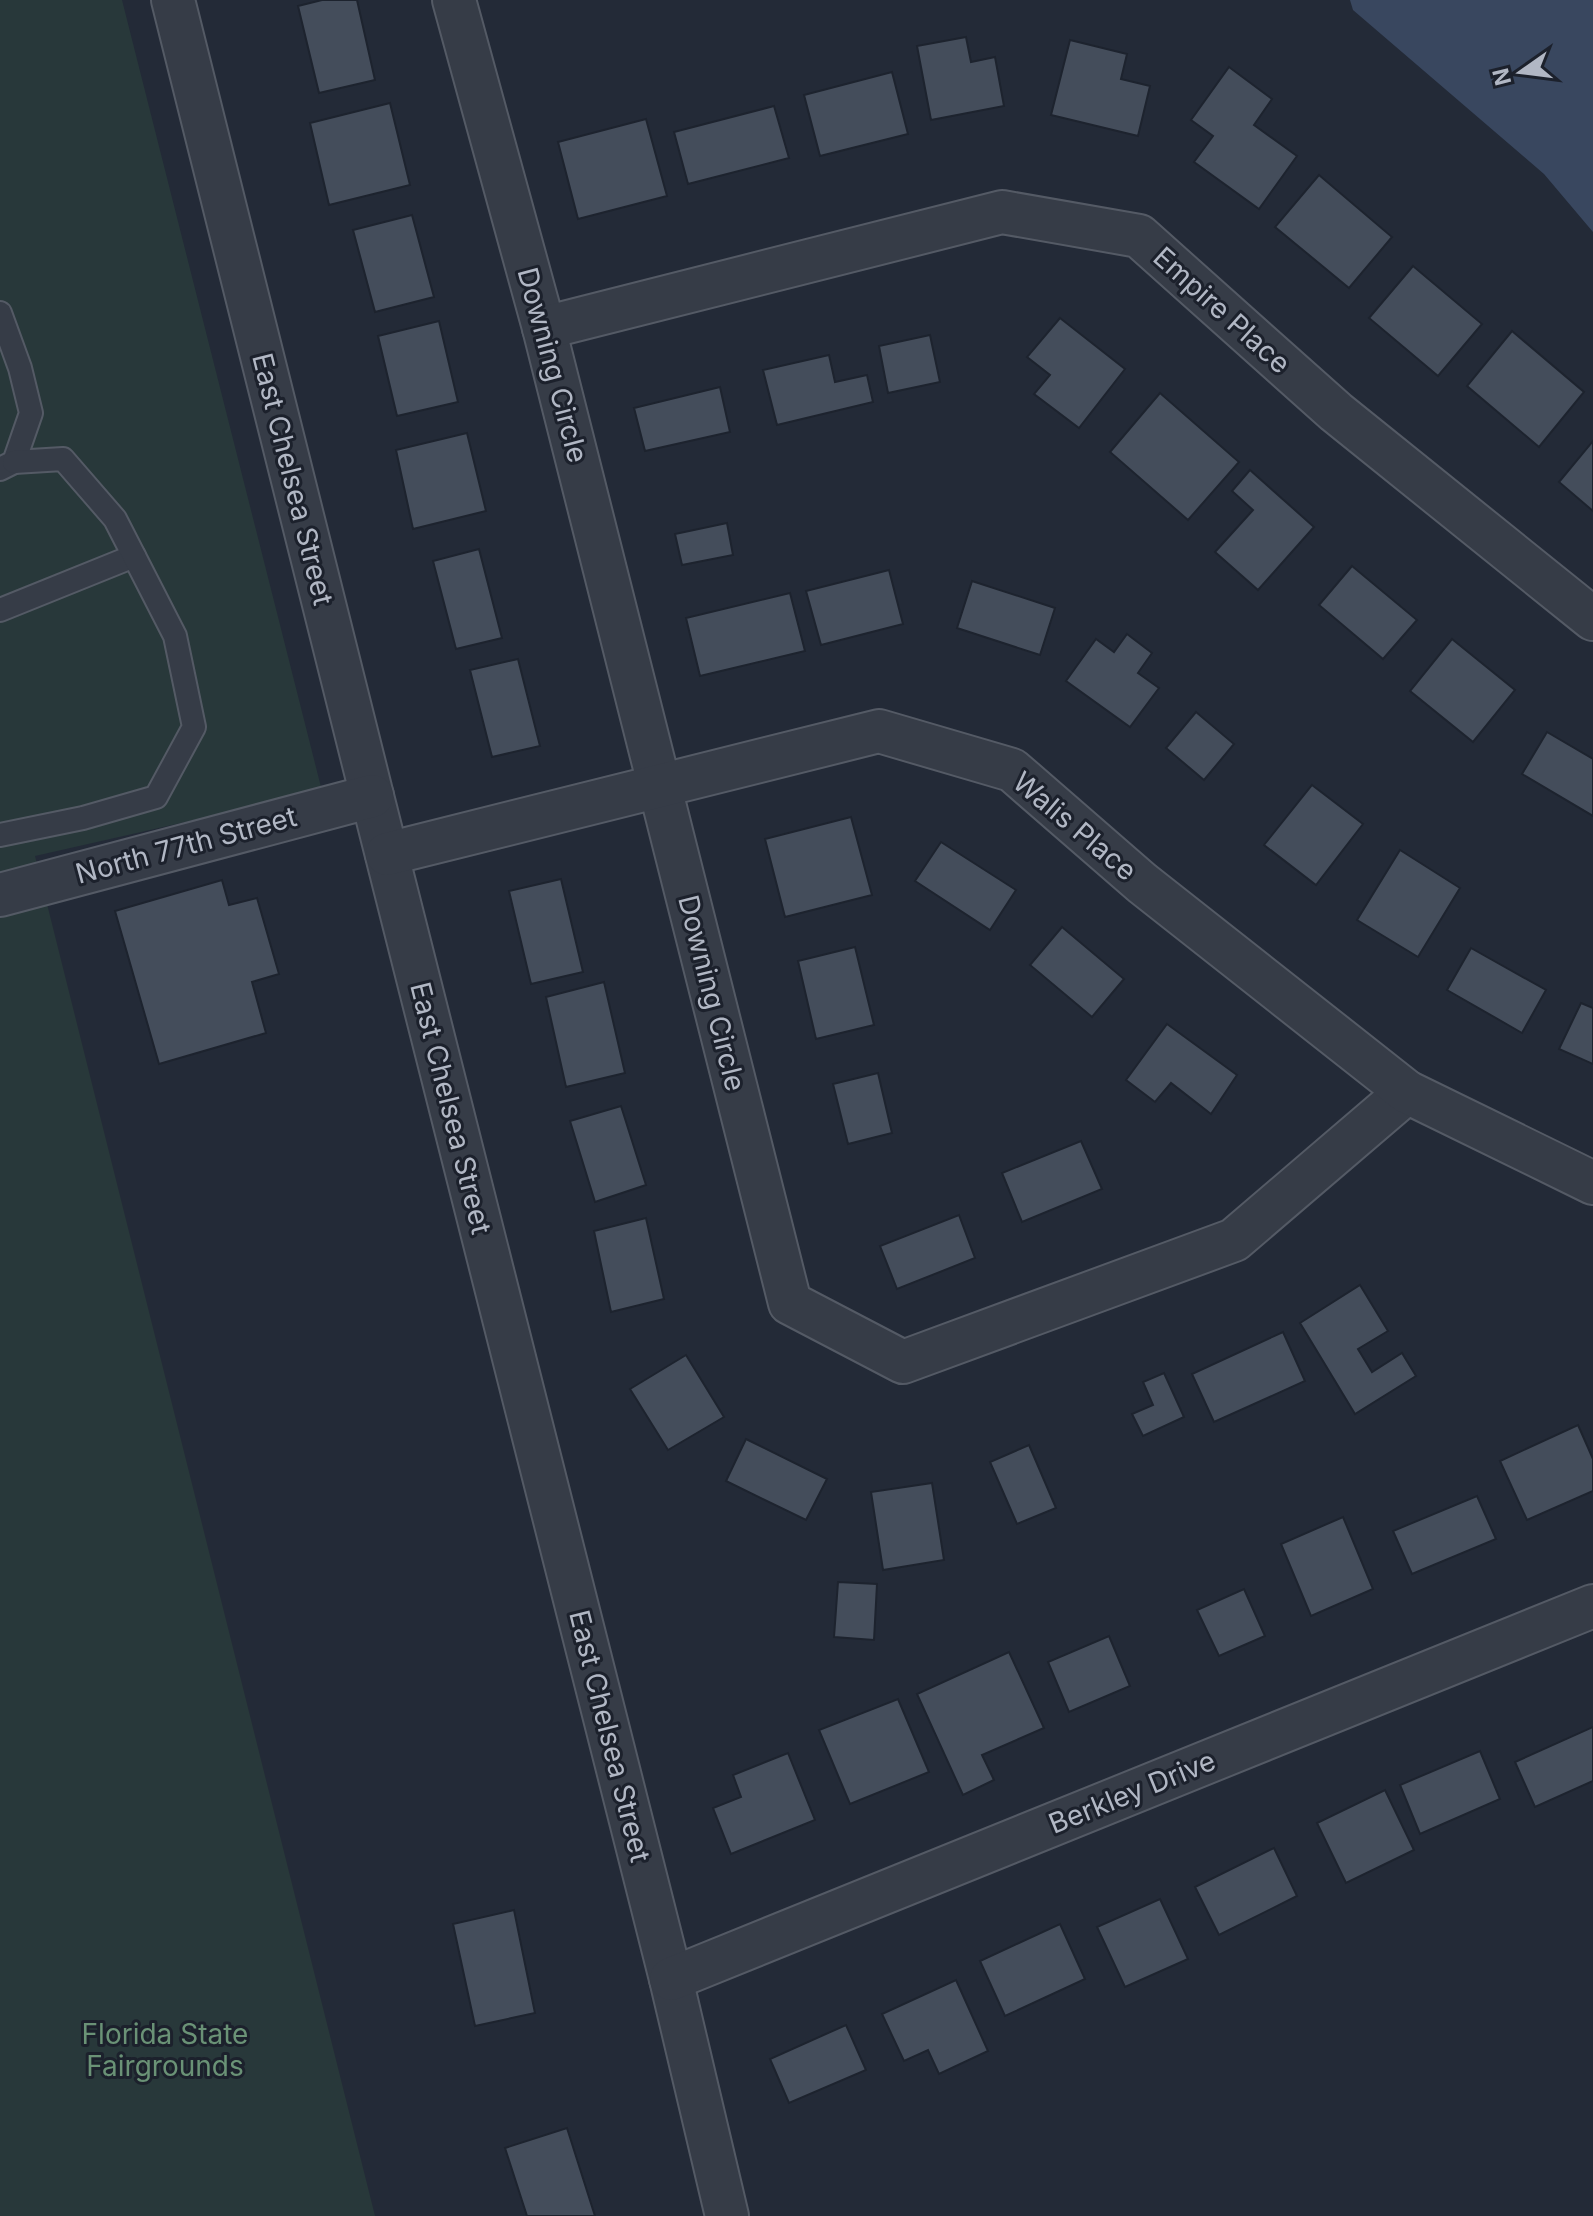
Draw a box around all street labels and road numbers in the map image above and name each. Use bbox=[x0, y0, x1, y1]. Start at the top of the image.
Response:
street label: Empire Place bbox=[1147, 240, 1297, 380]
street label: Downing Circle bbox=[511, 264, 595, 466]
street label: East Chelsea Street bbox=[245, 349, 341, 609]
street label: Walis Place bbox=[1006, 765, 1144, 887]
street label: North 77th Street bbox=[72, 799, 300, 891]
street label: Downing Circle bbox=[671, 892, 753, 1094]
street label: East Chelsea Street bbox=[403, 978, 499, 1238]
street label: East Chelsea Street bbox=[562, 1606, 658, 1866]
street label: Berkley Drive bbox=[1044, 1743, 1220, 1841]

